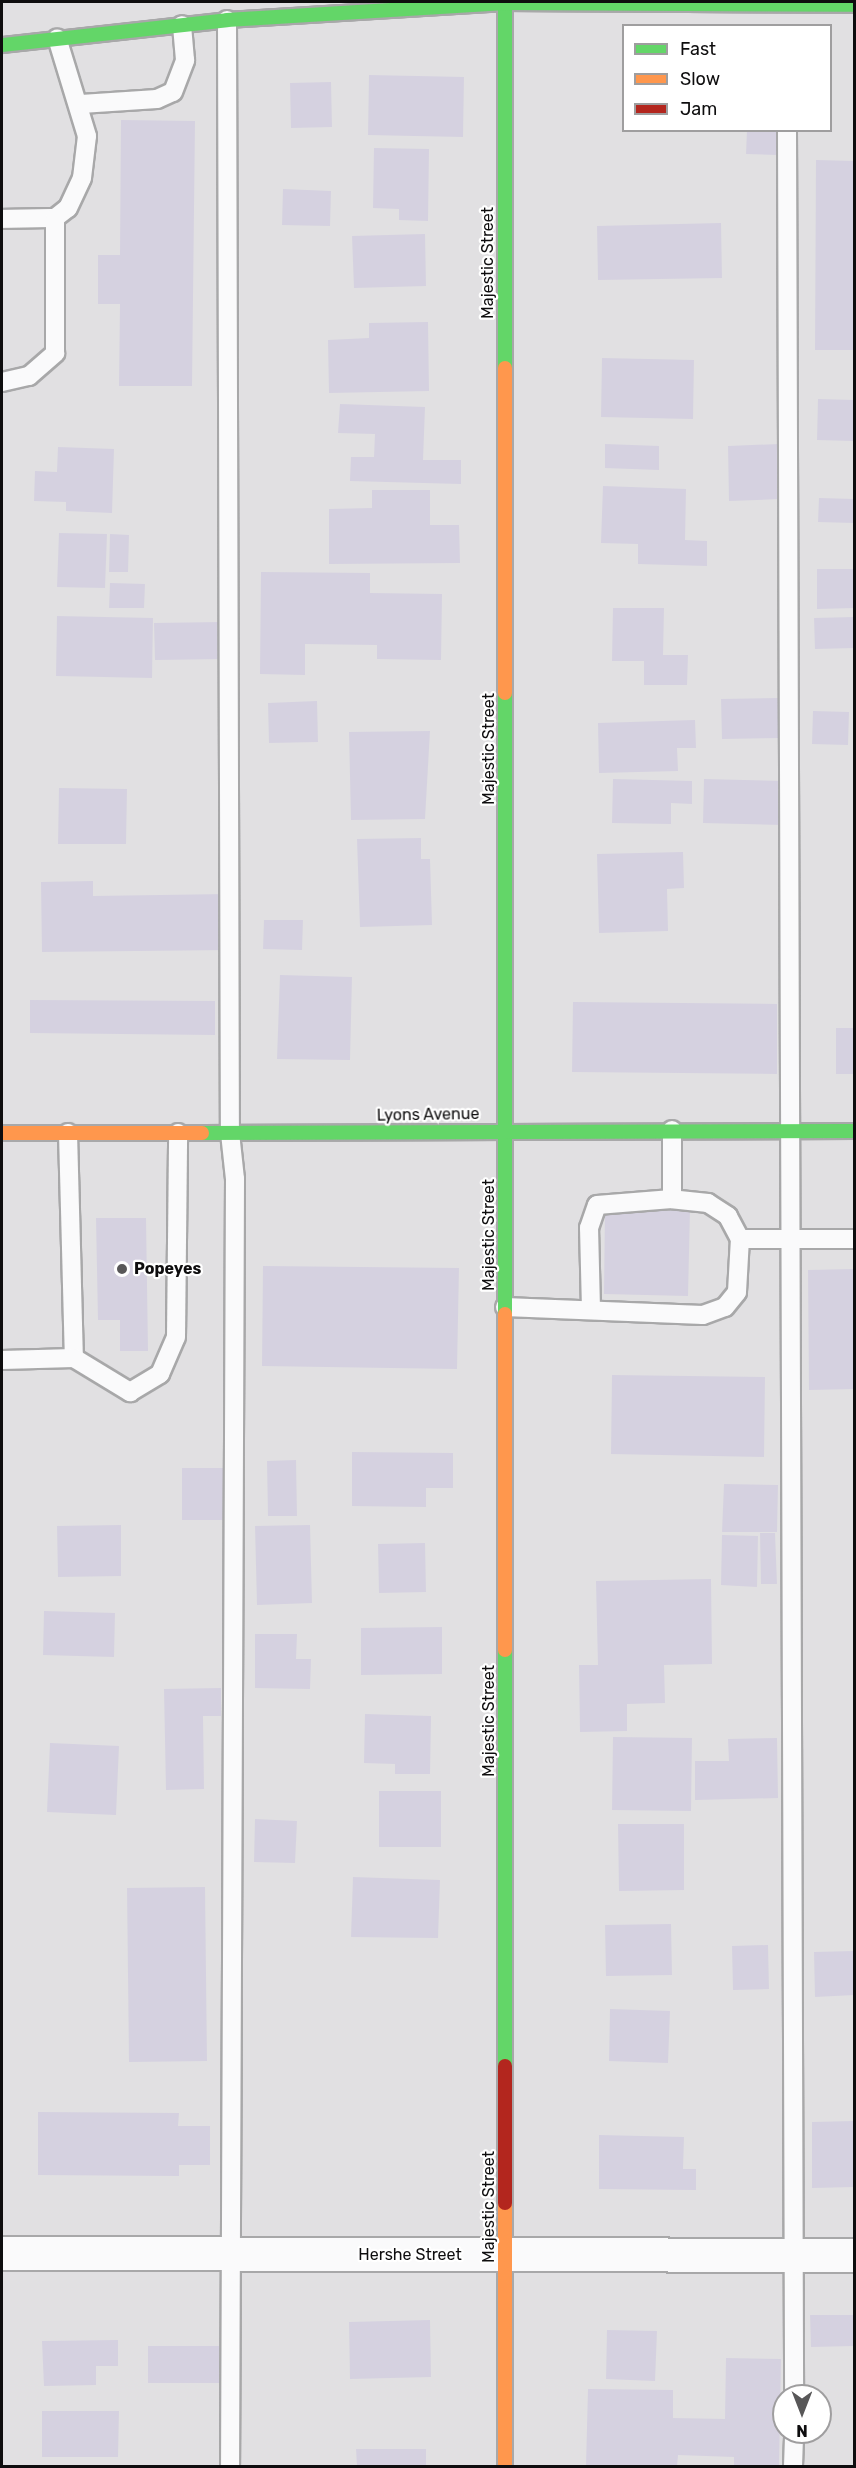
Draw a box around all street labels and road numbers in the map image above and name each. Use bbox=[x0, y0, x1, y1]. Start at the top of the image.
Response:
street label: Majestic Street bbox=[478, 207, 498, 319]
street label: Majestic Street bbox=[479, 693, 499, 805]
street label: Lyons Avenue bbox=[376, 1105, 480, 1125]
street label: Majestic Street bbox=[479, 1179, 499, 1291]
street label: Majestic Street bbox=[479, 1665, 499, 1777]
street label: Majestic Street bbox=[479, 2151, 499, 2263]
street label: Hershe Street bbox=[358, 2245, 462, 2265]

